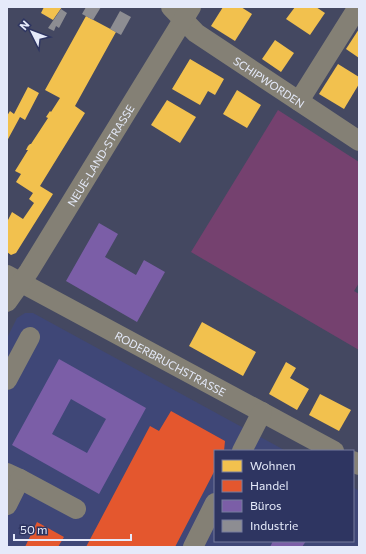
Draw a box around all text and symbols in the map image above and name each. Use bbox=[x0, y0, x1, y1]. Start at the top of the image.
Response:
north arrow bbox=[12, 12, 52, 52]
text: N bbox=[17, 18, 32, 32]
street label: SCHIPWORDEN bbox=[231, 53, 307, 110]
street label: NEUE-LAND-STRASSE bbox=[64, 102, 136, 208]
street label: RODERBRUCHSTRASSE bbox=[113, 328, 229, 398]
legend bbox=[214, 450, 354, 542]
text: Wohnen bbox=[250, 458, 296, 472]
text: Handel bbox=[250, 478, 288, 492]
text: Büros bbox=[250, 498, 282, 512]
scale bar bbox=[14, 516, 131, 542]
text: Industrie bbox=[250, 518, 298, 532]
text: 50 m bbox=[20, 522, 48, 536]

